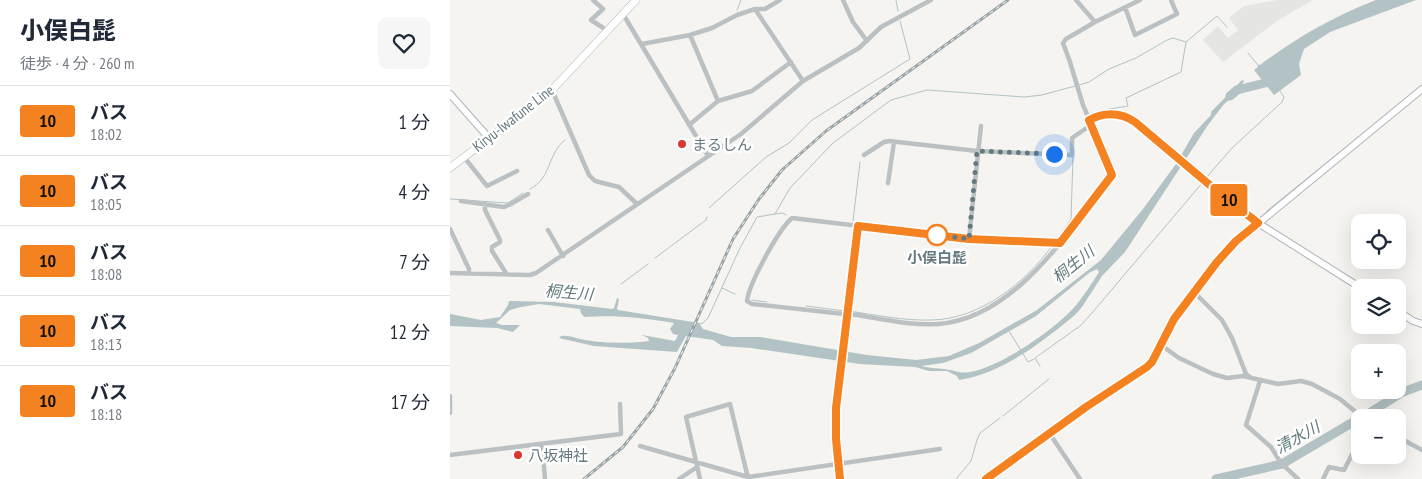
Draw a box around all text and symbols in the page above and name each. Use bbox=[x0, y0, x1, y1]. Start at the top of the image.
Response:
text: 小俣白髭 bbox=[20, 15, 116, 46]
button: heart bbox=[378, 17, 430, 69]
text: 徒歩 · 4 分 · 260 m bbox=[20, 53, 134, 73]
street label: Kiryu-Iwafune Line bbox=[468, 80, 558, 156]
text: バス bbox=[90, 100, 128, 124]
text: 10 bbox=[39, 109, 56, 132]
text: 1 分 bbox=[398, 110, 430, 134]
text: 18:02 bbox=[90, 124, 122, 144]
place label: まるしん bbox=[692, 135, 752, 154]
marker: まるしん bbox=[676, 138, 688, 150]
your location bbox=[1042, 142, 1067, 167]
text: バス bbox=[90, 170, 128, 194]
text: 10 bbox=[39, 179, 56, 202]
text: 4 分 bbox=[398, 180, 430, 204]
line badge: 10 bbox=[1206, 184, 1252, 216]
text: 10 bbox=[1220, 188, 1238, 211]
text: 18:05 bbox=[90, 194, 122, 214]
map controls bbox=[1351, 214, 1406, 464]
button: locate bbox=[1351, 214, 1406, 269]
marker: 小俣白髭 bbox=[926, 224, 948, 246]
text: バス bbox=[90, 240, 128, 264]
water label: 桐生川 bbox=[1048, 240, 1099, 287]
place label: 小俣白髭 bbox=[907, 248, 967, 267]
text: 10 bbox=[39, 249, 56, 272]
text: 7 分 bbox=[399, 250, 430, 274]
text: 18:08 bbox=[90, 264, 122, 284]
button: layers bbox=[1351, 279, 1406, 334]
water label: 桐生川 bbox=[544, 280, 596, 304]
text: バス bbox=[90, 310, 128, 334]
text: 10 bbox=[39, 319, 56, 342]
text: 12 分 bbox=[390, 320, 430, 344]
text: 18:13 bbox=[90, 334, 122, 354]
button: + bbox=[1351, 344, 1406, 399]
text: バス bbox=[90, 380, 128, 404]
text: 10 bbox=[39, 389, 56, 412]
text: 17 分 bbox=[391, 390, 430, 414]
text: 18:18 bbox=[90, 404, 122, 424]
button: − bbox=[1351, 409, 1406, 464]
water label: 清水川 bbox=[1271, 416, 1325, 457]
place label: 八坂神社 bbox=[528, 446, 588, 465]
marker: 八坂神社 bbox=[512, 449, 524, 461]

